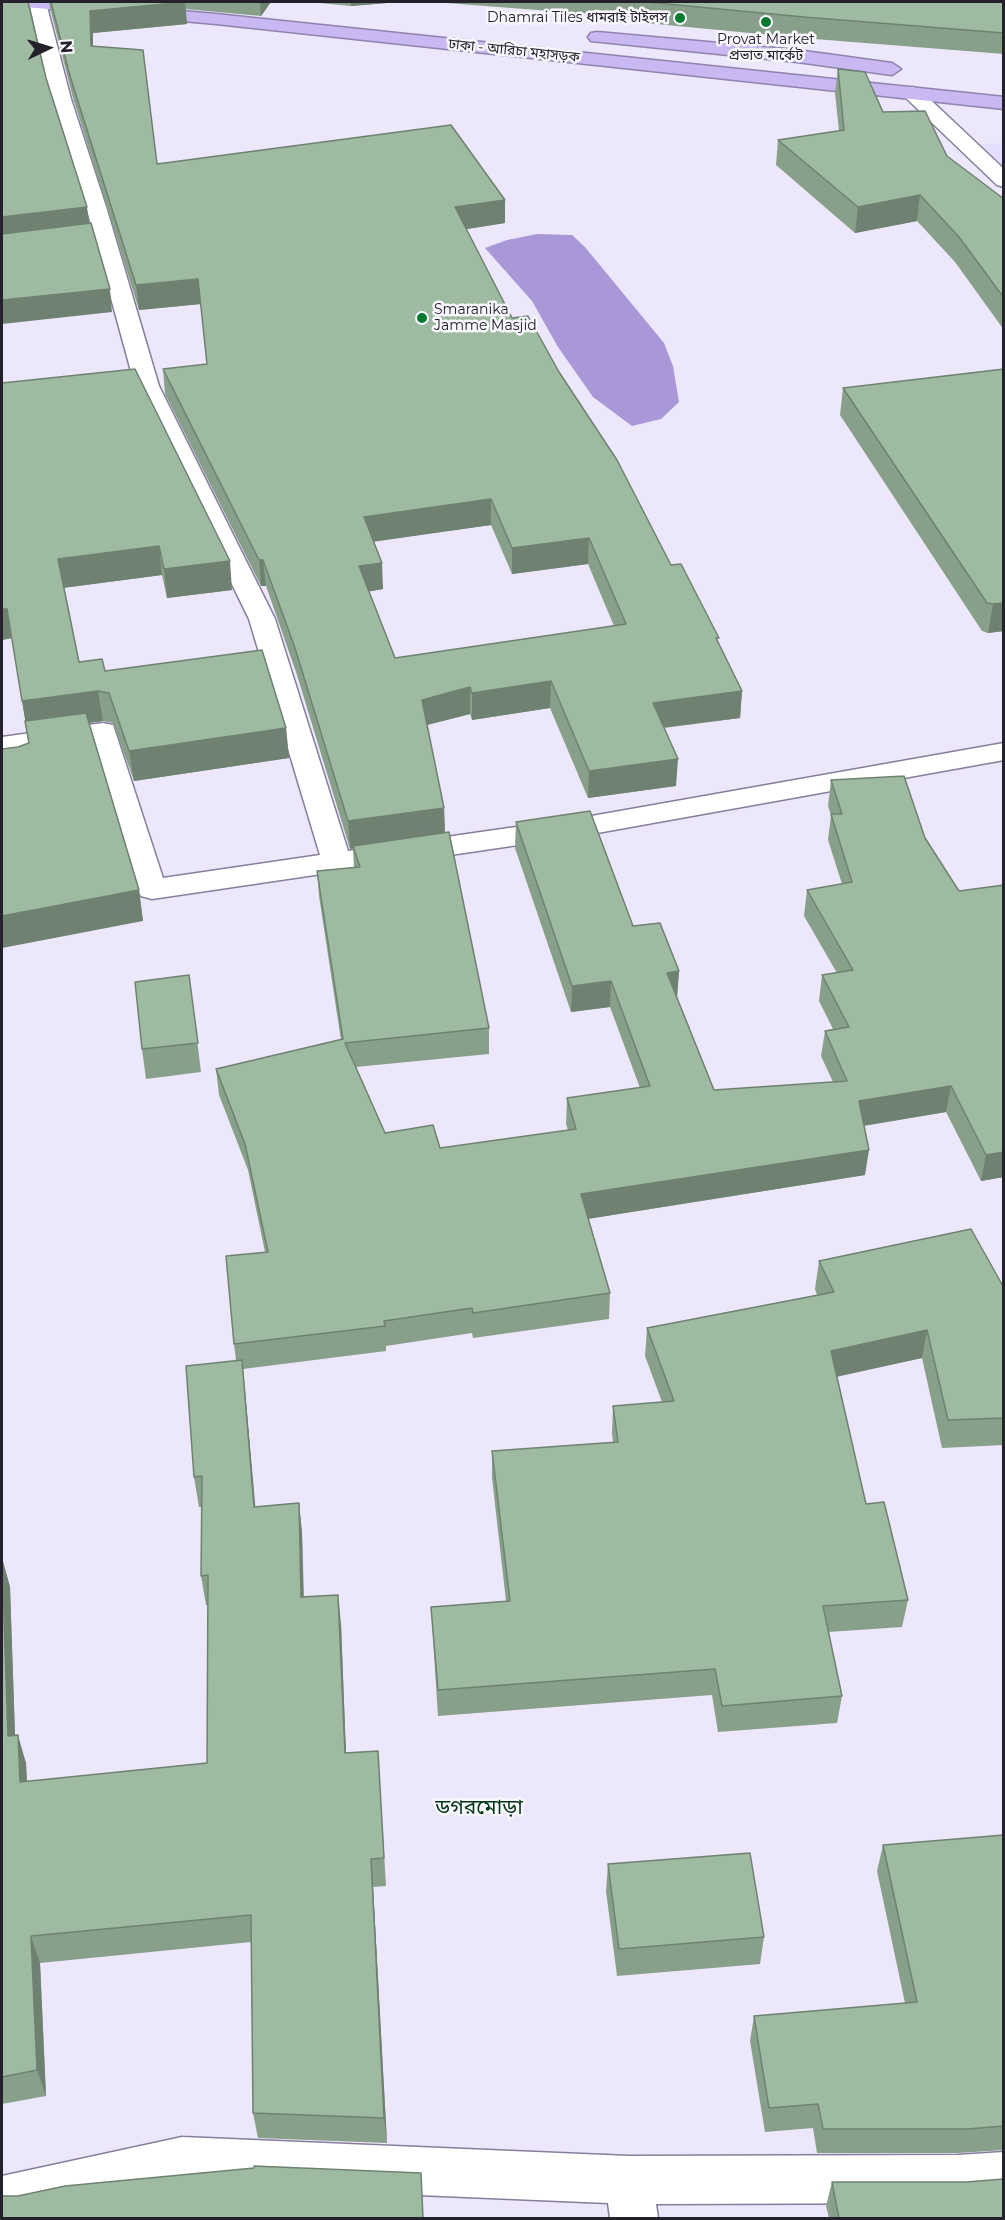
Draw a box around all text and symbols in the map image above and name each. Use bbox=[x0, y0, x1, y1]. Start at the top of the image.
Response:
place label: Dhamrai Tiles ধামরাই টাইলস bbox=[487, 10, 668, 26]
marker: Dhamrai Tiles ধামরাই টাইলস bbox=[673, 11, 687, 25]
marker: Provat Market প্রভাত মার্কেট bbox=[759, 15, 773, 29]
north arrow bbox=[18, 18, 78, 78]
place label: Provat Market প্রভাত মার্কেট bbox=[717, 32, 815, 64]
street label: ঢাকা - আরিচা মহাসড়ক bbox=[447, 36, 581, 66]
text: N bbox=[57, 40, 76, 54]
place label: Smaranika Jamme Masjid bbox=[434, 302, 537, 334]
marker: Smaranika Jamme Masjid bbox=[415, 311, 429, 325]
district label: ডগরমোড়া bbox=[435, 1795, 523, 1821]

